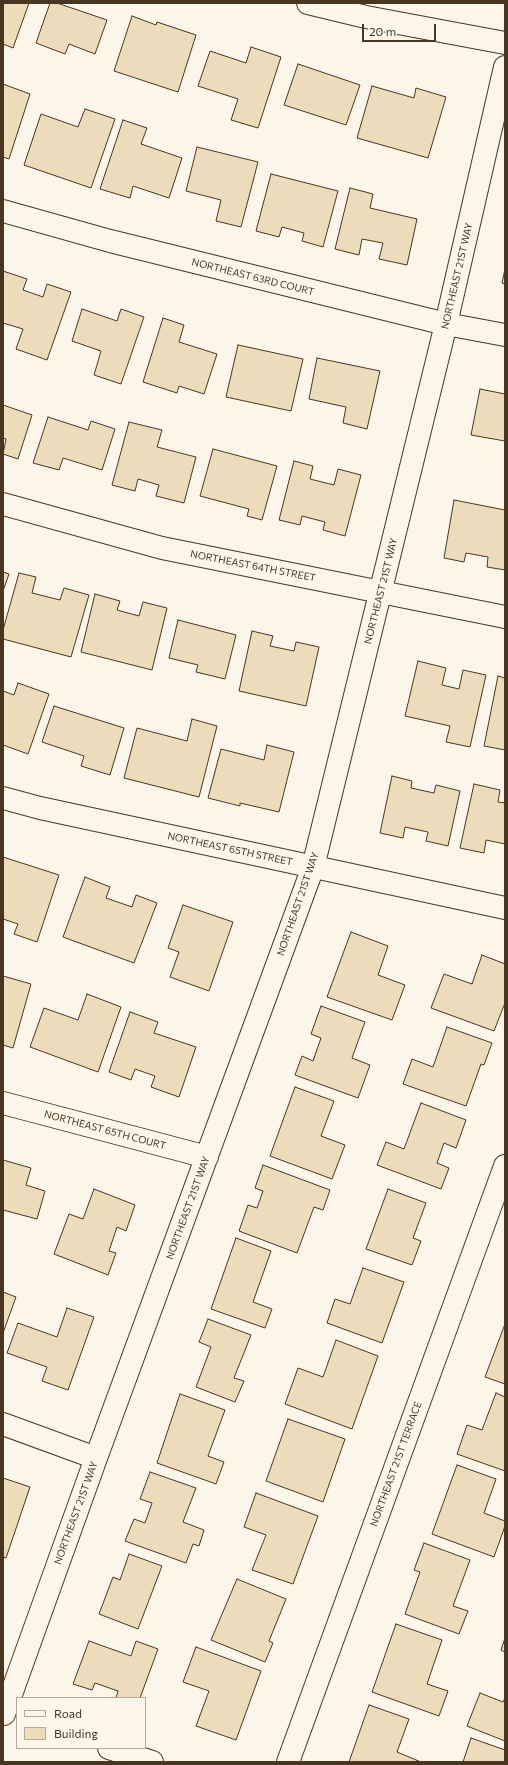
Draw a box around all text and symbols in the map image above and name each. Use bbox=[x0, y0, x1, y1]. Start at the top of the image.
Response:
scale bar bbox=[364, 16, 438, 42]
text: 20 m bbox=[369, 24, 396, 38]
street label: NORTHEAST 21ST WAY bbox=[439, 222, 475, 330]
street label: NORTHEAST 63RD COURT bbox=[190, 256, 316, 298]
street label: NORTHEAST 21ST WAY bbox=[362, 537, 400, 645]
street label: NORTHEAST 64TH STREET bbox=[189, 548, 317, 584]
street label: NORTHEAST 65TH STREET bbox=[166, 830, 294, 868]
street label: NORTHEAST 21ST WAY bbox=[275, 851, 321, 957]
street label: NORTHEAST 65TH COURT bbox=[43, 1108, 167, 1152]
street label: NORTHEAST 21ST WAY bbox=[164, 1155, 212, 1261]
street label: NORTHEAST 21ST TERRACE bbox=[368, 1400, 424, 1528]
street label: NORTHEAST 21ST WAY bbox=[52, 1460, 100, 1566]
legend bbox=[16, 1697, 146, 1749]
text: Road bbox=[54, 1706, 82, 1720]
text: Building bbox=[54, 1726, 98, 1740]

